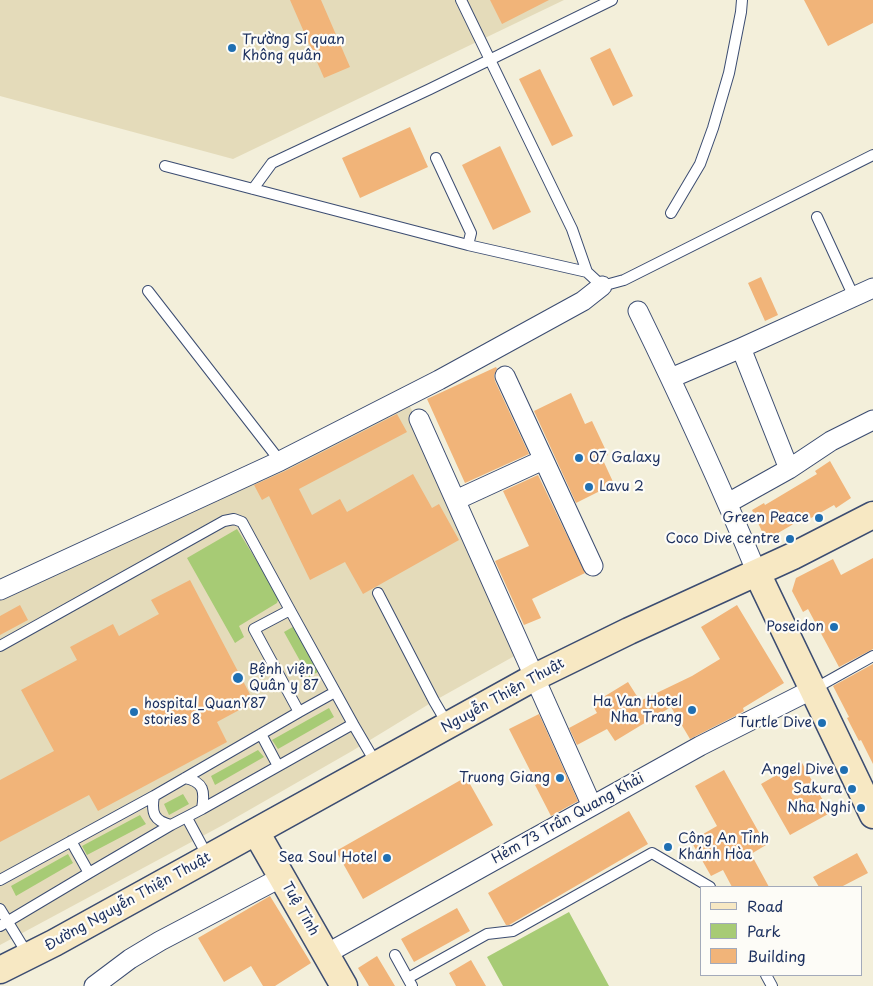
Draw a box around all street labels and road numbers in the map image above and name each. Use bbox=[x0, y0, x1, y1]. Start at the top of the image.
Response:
street label: Nguyễn Thiện Thuật bbox=[439, 655, 567, 737]
street label: Hẻm 73 Trần Quang Khải bbox=[489, 770, 647, 868]
street label: Đường Nguyễn Thiện Thuật bbox=[42, 849, 214, 955]
street label: Tuệ Tĩnh bbox=[278, 879, 322, 939]

